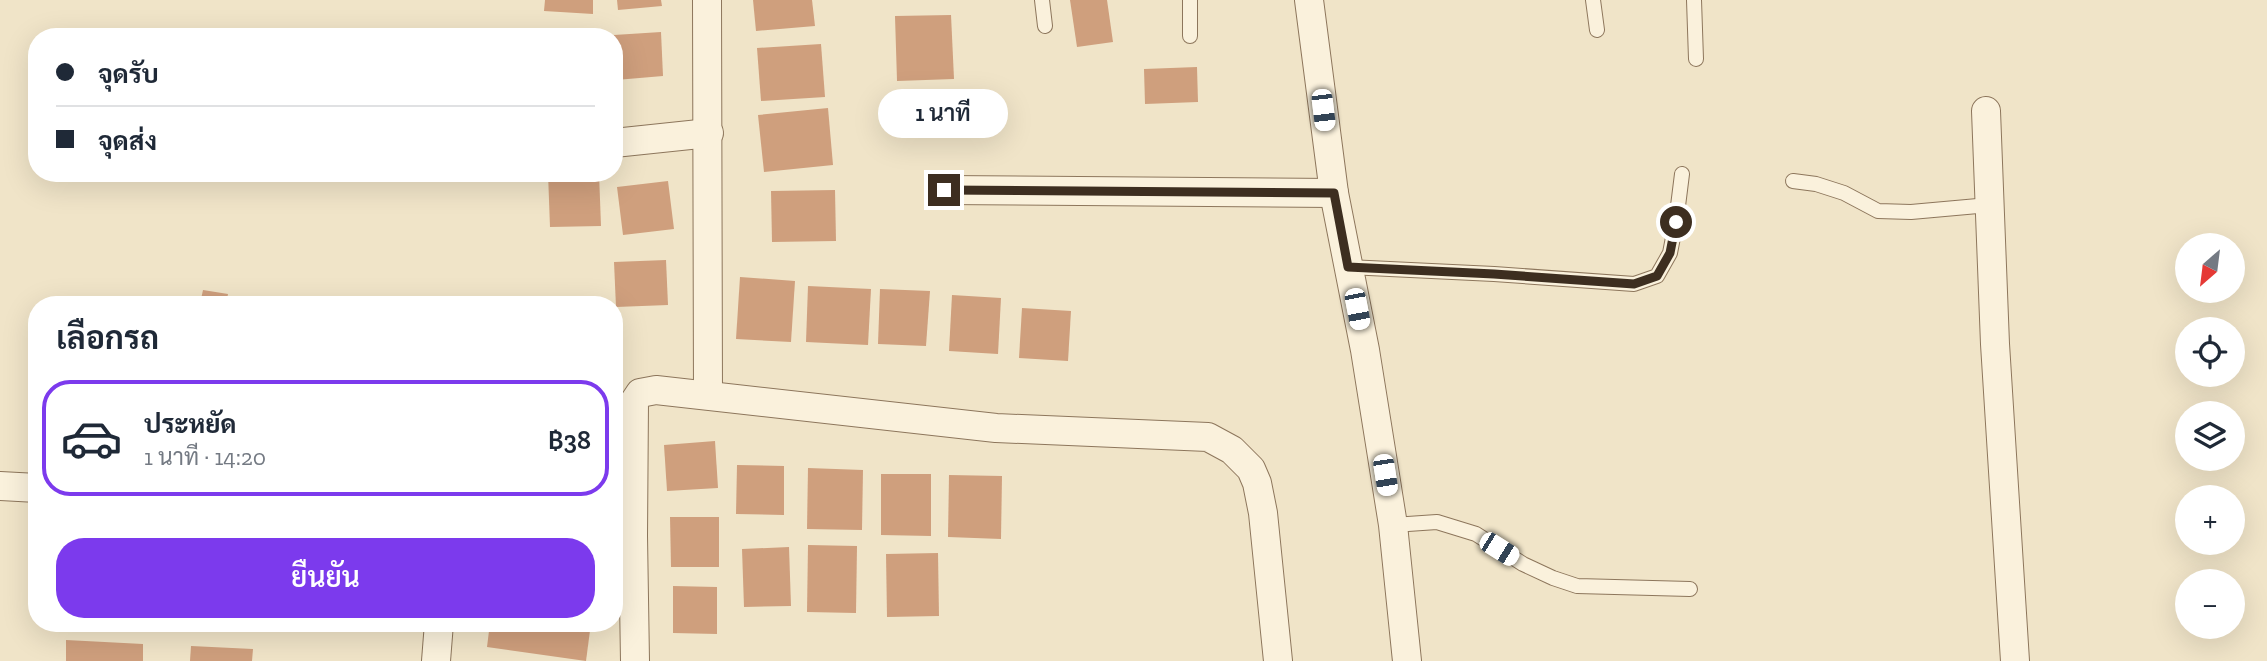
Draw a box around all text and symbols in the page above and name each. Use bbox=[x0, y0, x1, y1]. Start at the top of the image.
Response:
text: จุดรับ bbox=[98, 58, 159, 90]
callout: 1 นาที bbox=[879, 88, 1009, 138]
car bbox=[1311, 88, 1336, 132]
text: 1 นาที bbox=[915, 99, 971, 127]
text: จุดส่ง bbox=[98, 125, 157, 157]
route end bbox=[928, 174, 960, 206]
route start bbox=[1660, 206, 1692, 238]
north arrow bbox=[2175, 233, 2245, 303]
map controls bbox=[2175, 233, 2245, 639]
car bbox=[1343, 286, 1372, 332]
button: locate bbox=[2175, 317, 2245, 387]
text: เลือกรถ bbox=[56, 319, 159, 357]
button: layers bbox=[2175, 401, 2245, 471]
icon: car bbox=[60, 407, 123, 470]
text: ประหยัด bbox=[144, 408, 237, 440]
text: ฿38 bbox=[548, 424, 591, 456]
text: 1 นาที · 14:20 bbox=[144, 443, 266, 471]
car bbox=[1372, 453, 1399, 497]
button: + bbox=[2175, 485, 2245, 555]
car bbox=[1476, 529, 1523, 569]
button: ยืนยัน bbox=[56, 538, 595, 618]
button: − bbox=[2175, 569, 2245, 639]

